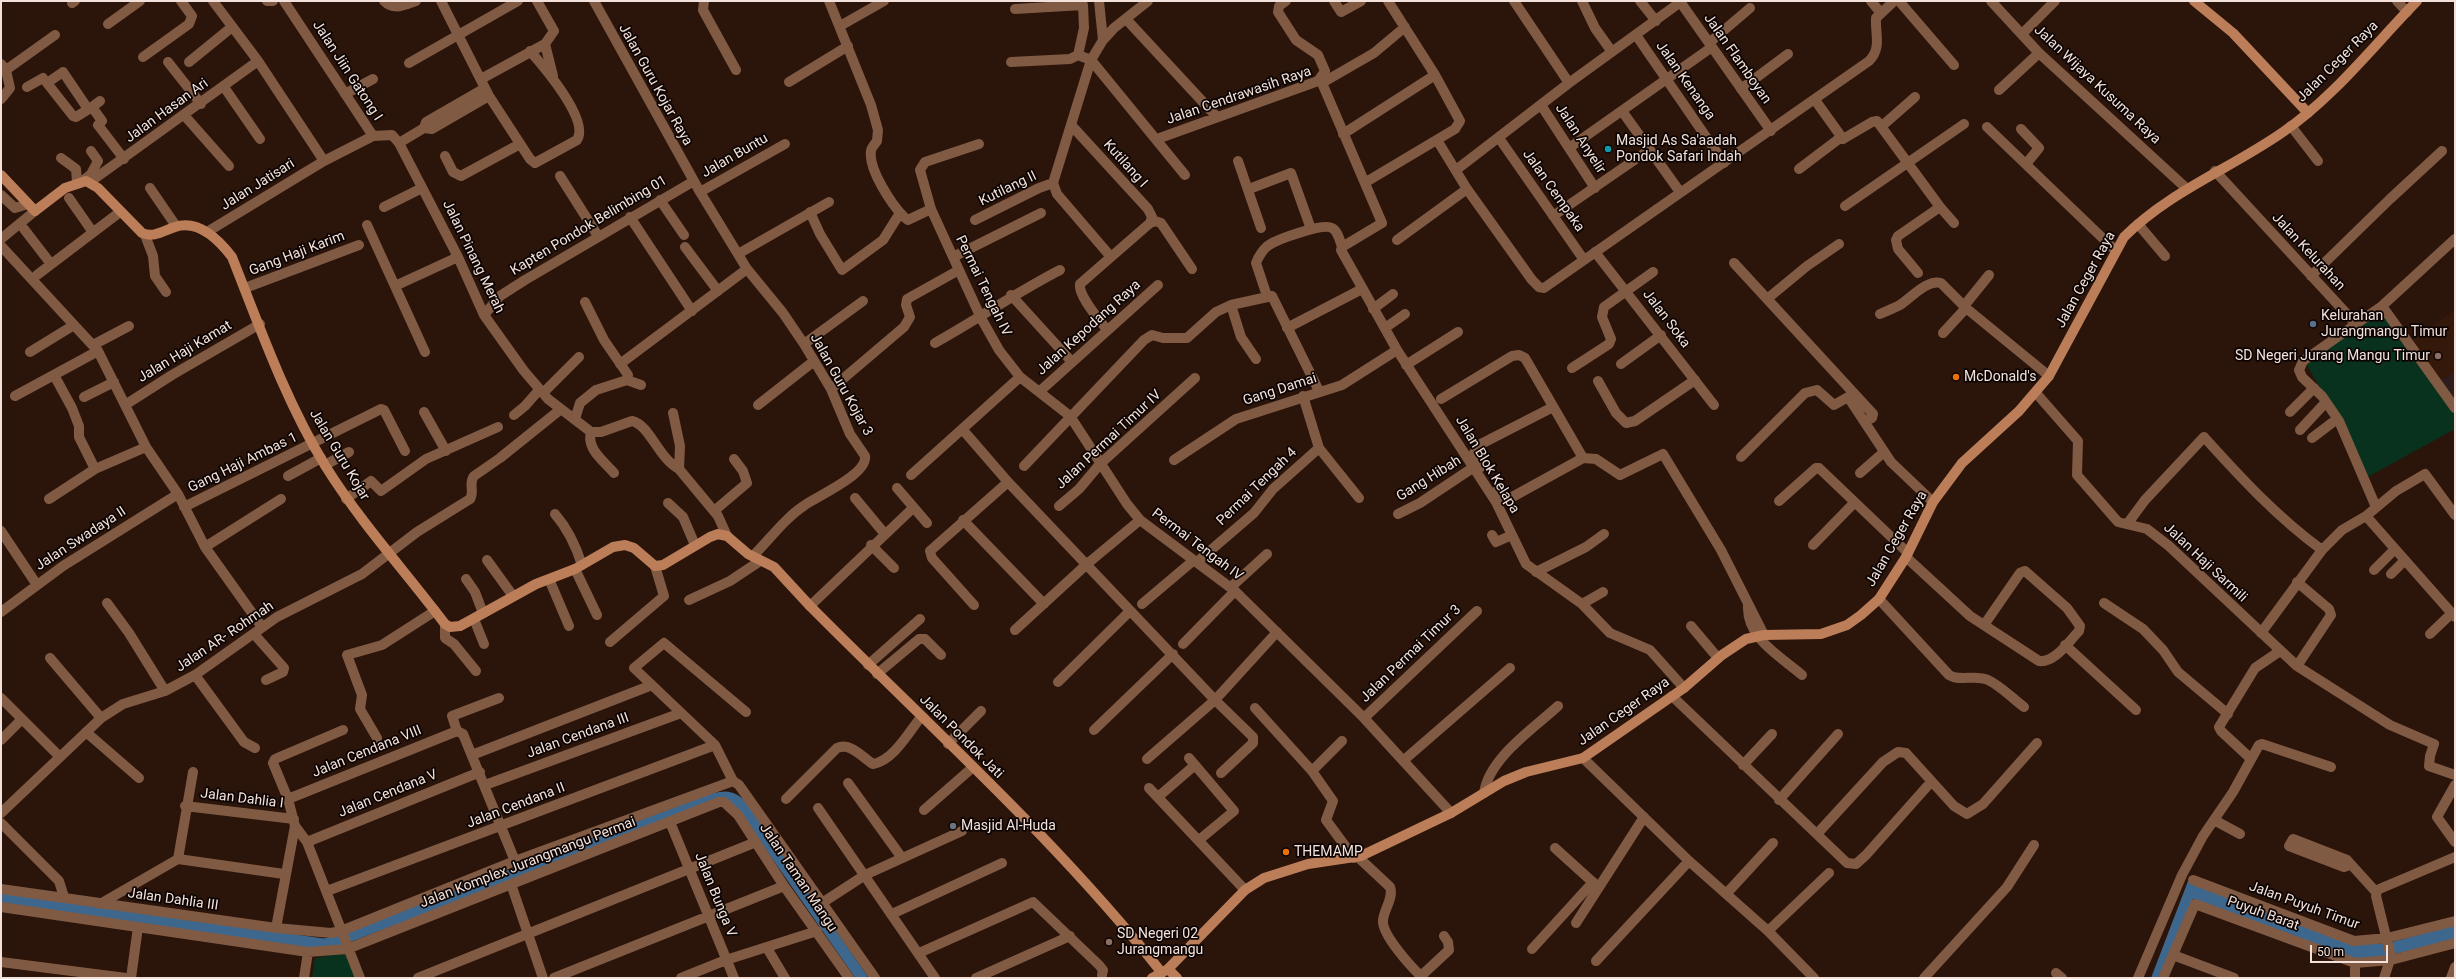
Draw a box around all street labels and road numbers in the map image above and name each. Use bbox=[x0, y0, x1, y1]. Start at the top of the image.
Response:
street label: Jalan Flamboyan bbox=[1700, 11, 1774, 107]
street label: Jalan Jiin Gatong I bbox=[308, 18, 386, 124]
street label: Jalan Ceger Raya bbox=[2294, 18, 2382, 106]
street label: Jalan Guru Kojar Raya bbox=[614, 21, 696, 149]
street label: Jalan Wijaya Kusuma Raya bbox=[2030, 22, 2164, 148]
street label: Jalan Kenanga bbox=[1652, 38, 1718, 124]
street label: Jalan Cendrawasih Raya bbox=[1164, 63, 1314, 129]
street label: Jalan Hasan Ari bbox=[122, 75, 212, 147]
street label: Jalan Anyelir bbox=[1551, 101, 1609, 177]
street label: Jalan Buntu bbox=[699, 130, 771, 182]
street label: Kutilang I bbox=[1099, 137, 1151, 191]
street label: Jalan Cempaka bbox=[1518, 147, 1588, 235]
street label: Jalan Jatisari bbox=[218, 156, 298, 214]
street label: Kutilang II bbox=[976, 168, 1040, 210]
street label: Kapten Pondok Belimbing 01 bbox=[508, 173, 670, 279]
street label: Jalan Pinang Merah bbox=[438, 198, 508, 316]
street label: Jalan Kelurahan bbox=[2268, 210, 2348, 294]
street label: Gang Haji Karim bbox=[247, 228, 347, 280]
street label: Jalan Ceger Raya bbox=[2053, 229, 2119, 331]
street label: Permai Tengah IV bbox=[951, 233, 1015, 339]
street label: Jalan Kepodang Raya bbox=[1033, 277, 1145, 379]
street label: Jalan Soka bbox=[1639, 287, 1693, 351]
street label: Jalan Haji Kamat bbox=[135, 317, 235, 387]
street label: Jalan Guru Kojar 3 bbox=[806, 331, 876, 439]
street label: Gang Damai bbox=[1241, 370, 1319, 410]
street label: Jalan Permai Timur IV bbox=[1053, 387, 1165, 493]
street label: Jalan Guru Kojar bbox=[305, 407, 373, 503]
street label: Jalan Blok Kelapa bbox=[1451, 413, 1523, 517]
street label: Gang Haji Ambas 1 bbox=[186, 429, 300, 497]
street label: Permai Tengah 4 bbox=[1213, 444, 1301, 530]
street label: Gang Hibah bbox=[1394, 453, 1464, 505]
street label: Jalan Ceger Raya bbox=[1863, 488, 1931, 590]
street label: Jalan Swadaya II bbox=[33, 503, 129, 575]
street label: Permai Tengah IV bbox=[1148, 505, 1246, 585]
street label: Jalan Haji Sarmili bbox=[2160, 520, 2250, 606]
street label: Jalan AR- Rohmah bbox=[173, 598, 277, 676]
street label: Jalan Permai Timur 3 bbox=[1357, 602, 1465, 706]
street label: Jalan Ceger Raya bbox=[1575, 674, 1673, 750]
street label: Jalan Pondok Jati bbox=[916, 692, 1006, 782]
street label: Jalan Cendana III bbox=[525, 710, 631, 762]
street label: Jalan Cendana VIII bbox=[310, 722, 424, 782]
street label: Jalan Cendana V bbox=[336, 767, 440, 821]
street label: Jalan Cendana II bbox=[465, 780, 567, 832]
street label: Jalan Dahlia I bbox=[199, 786, 285, 812]
street label: Jalan Komplex Jurangmangu Permai bbox=[418, 814, 638, 912]
street label: Jalan Taman Mangu bbox=[756, 821, 840, 935]
street label: Jalan Bunga V bbox=[690, 850, 740, 940]
street label: Jalan Puyuh Timur bbox=[2247, 878, 2361, 934]
street label: Jalan Dahlia III bbox=[127, 885, 219, 915]
street label: Puyuh Barat bbox=[2225, 893, 2301, 935]

